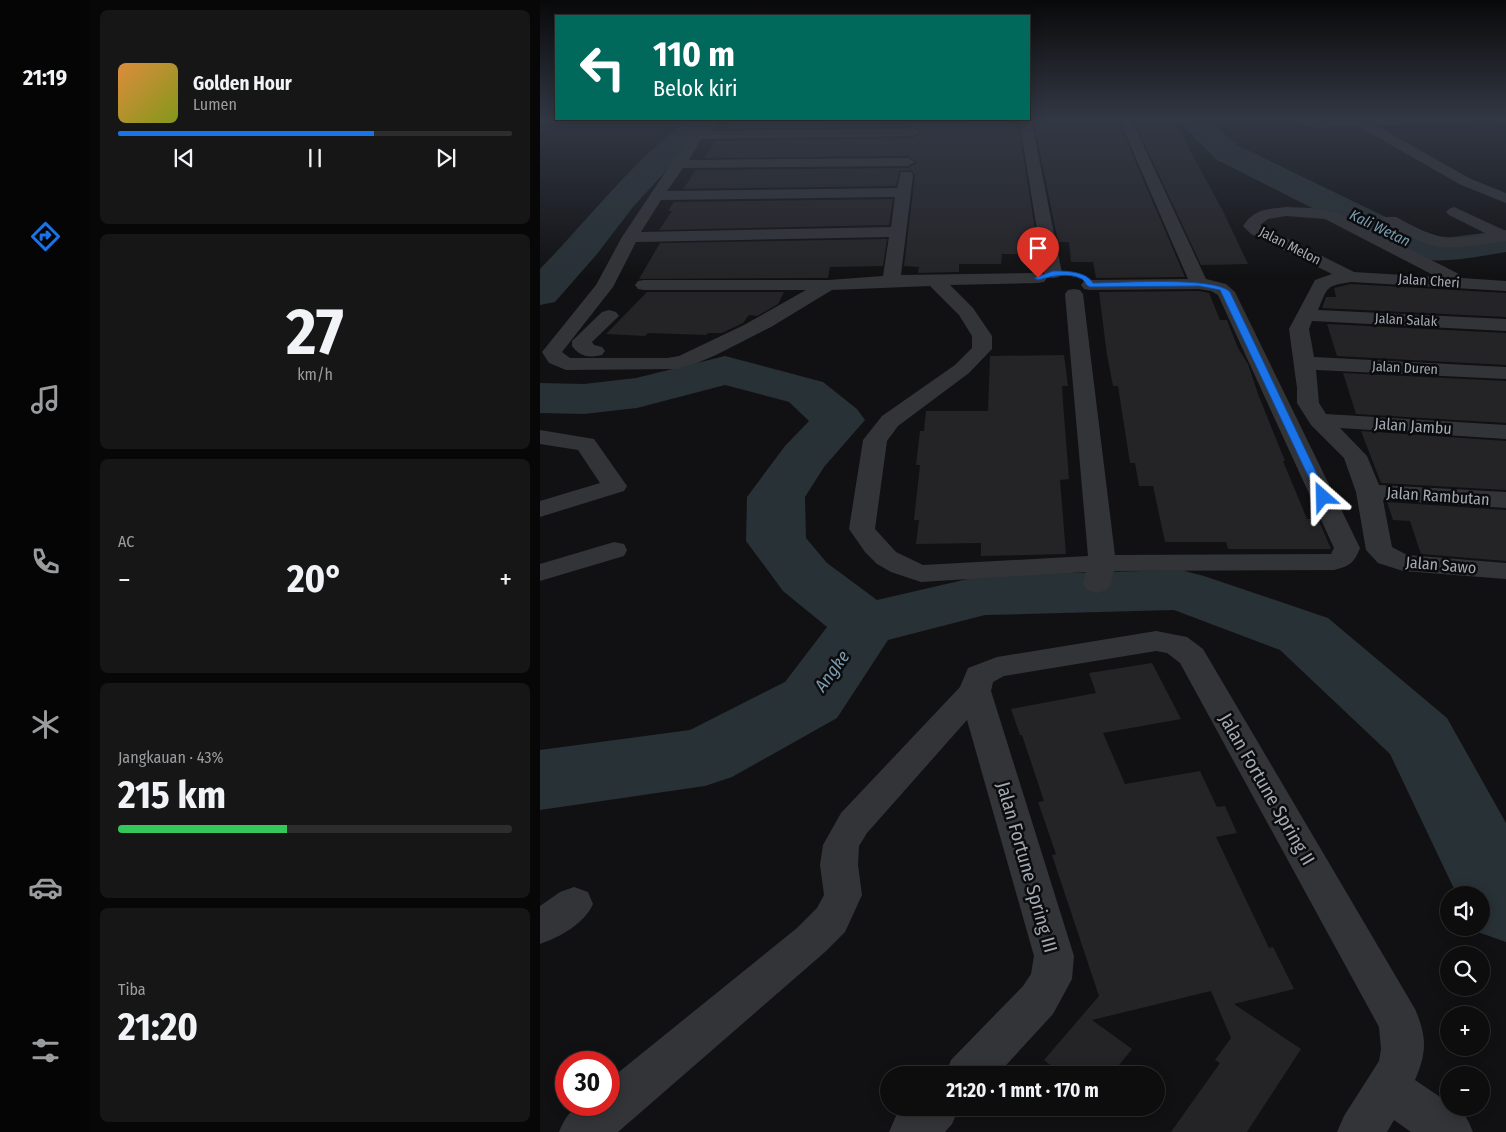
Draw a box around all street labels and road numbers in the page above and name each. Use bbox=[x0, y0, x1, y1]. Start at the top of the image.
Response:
street label: Jalan Melon bbox=[1256, 223, 1324, 269]
street label: Jalan Cheri bbox=[1398, 270, 1460, 292]
street label: Jalan Salak bbox=[1374, 310, 1438, 330]
street label: Jalan Duren bbox=[1372, 358, 1438, 378]
street label: Jalan Jambu bbox=[1374, 414, 1452, 438]
street label: Jalan Rambutan bbox=[1386, 483, 1490, 509]
street label: Jalan Sawo bbox=[1405, 552, 1477, 578]
street label: Jalan Fortune Spring II bbox=[1214, 709, 1320, 869]
street label: Jalan Fortune Spring III bbox=[992, 779, 1062, 955]

